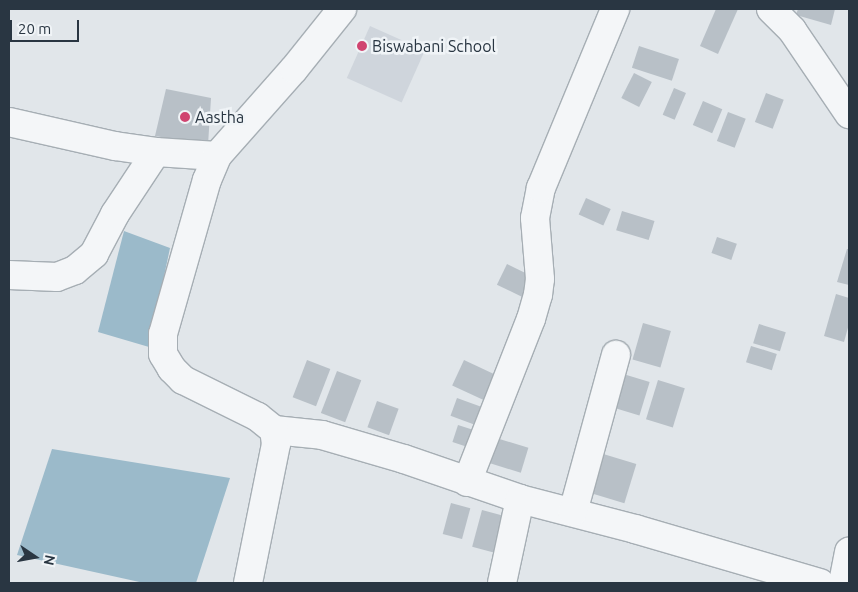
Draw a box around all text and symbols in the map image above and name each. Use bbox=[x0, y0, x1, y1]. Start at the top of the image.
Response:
scale bar bbox=[12, 10, 81, 42]
text: 20 m bbox=[18, 20, 51, 37]
place label: Biswabani School bbox=[372, 36, 496, 56]
marker: Biswabani School bbox=[356, 40, 368, 52]
place label: Aastha bbox=[195, 107, 244, 127]
marker: Aastha bbox=[179, 111, 191, 123]
north arrow bbox=[10, 532, 60, 582]
text: N bbox=[41, 553, 59, 567]

